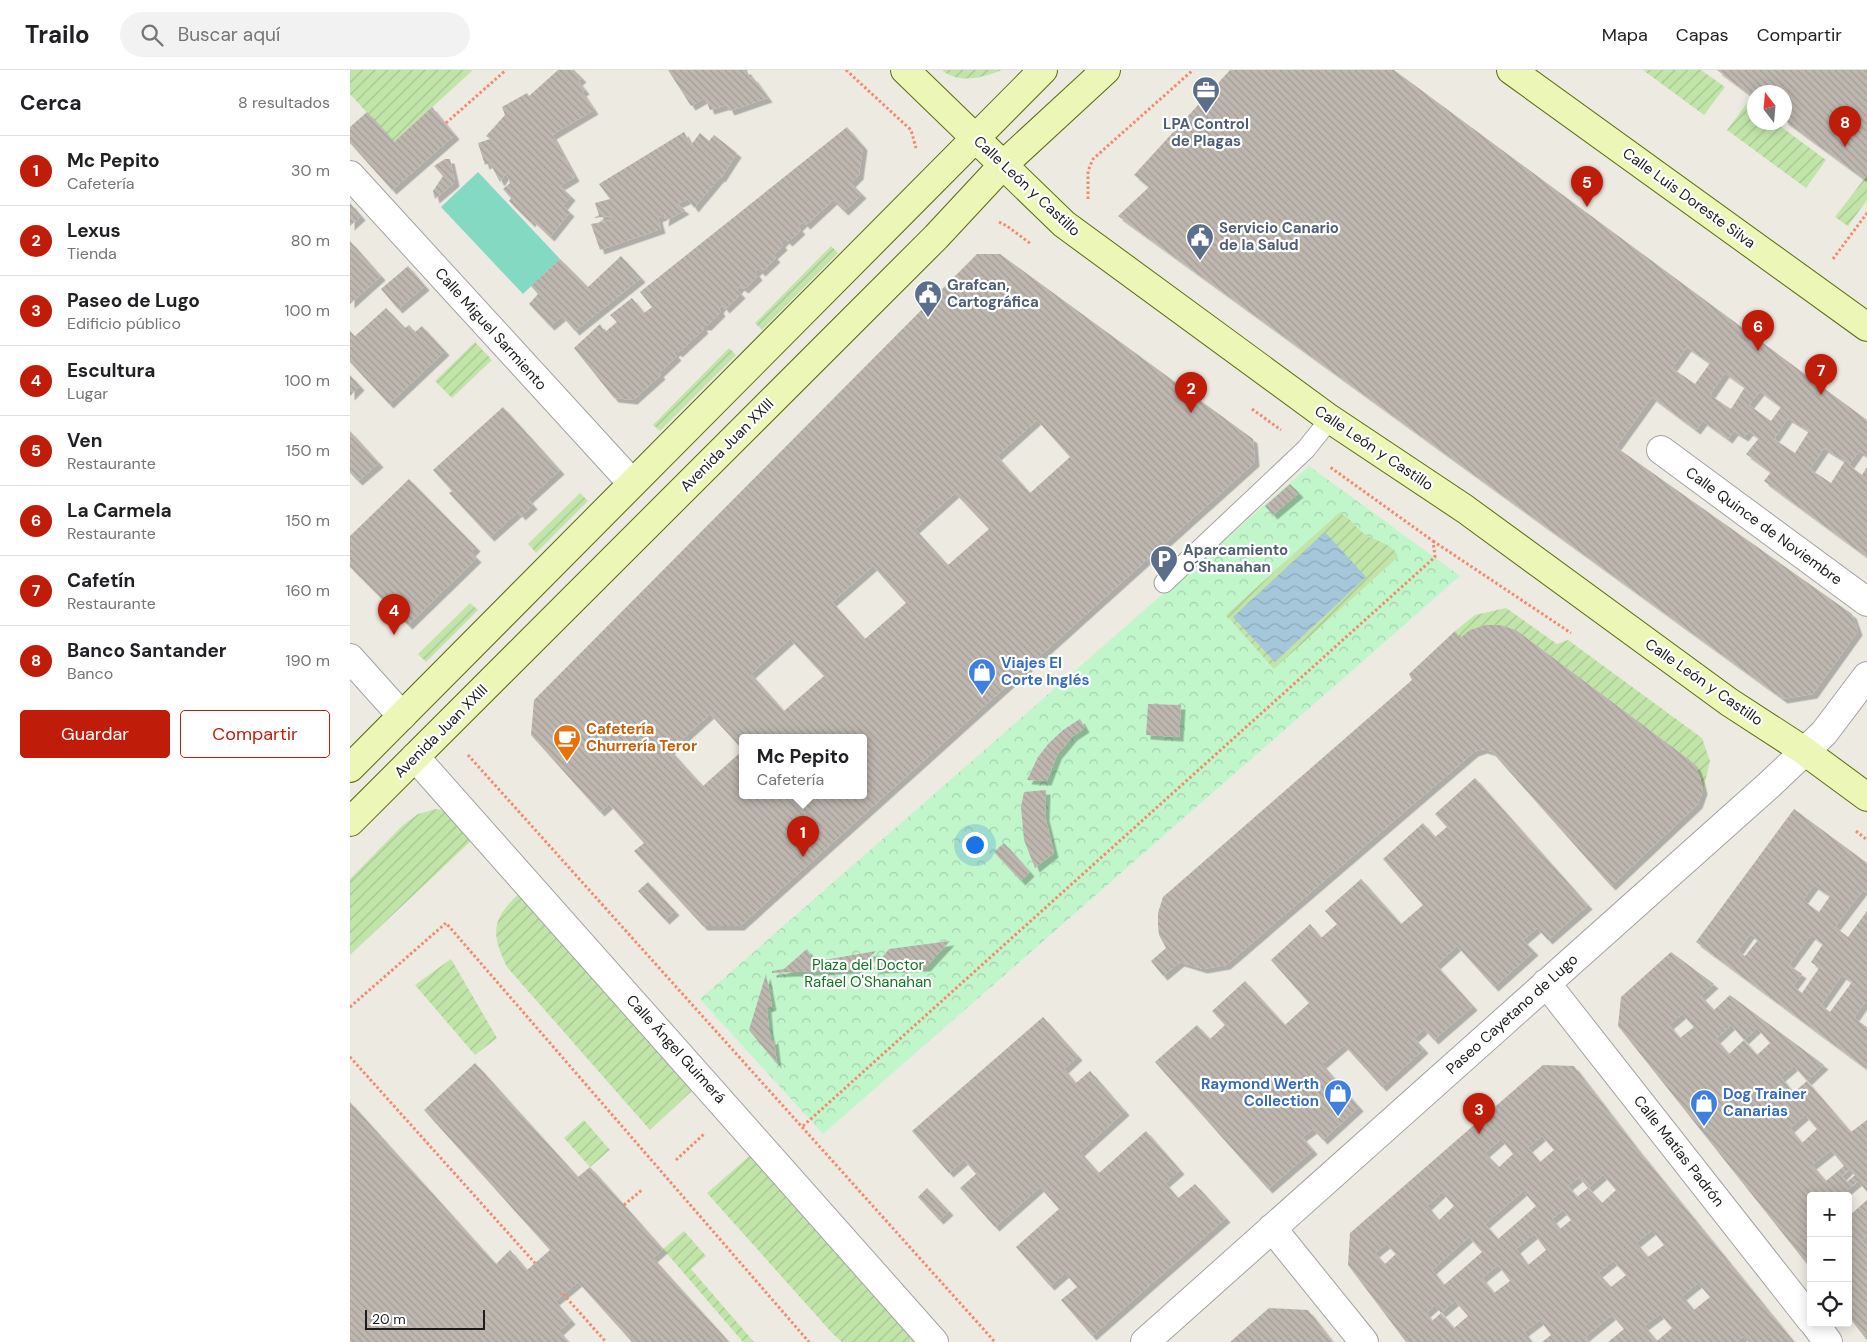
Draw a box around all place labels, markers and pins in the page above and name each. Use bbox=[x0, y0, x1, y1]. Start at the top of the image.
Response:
office icon: LPA Control de Plagas bbox=[1191, 75, 1221, 114]
pin: 8 bbox=[1829, 106, 1861, 147]
place label: LPA Control de Plagas bbox=[1163, 114, 1249, 151]
pin: 5 bbox=[1571, 166, 1603, 207]
place label: Servicio Canario de la Salud bbox=[1219, 218, 1339, 255]
public building icon: Servicio Canario de la Salud bbox=[1185, 222, 1215, 261]
place label: Grafcan, Cartográfica bbox=[947, 275, 1039, 312]
public building icon: Grafcan, Cartográfica bbox=[913, 279, 943, 318]
pin: 6 bbox=[1742, 310, 1774, 351]
pin: 7 bbox=[1805, 354, 1837, 395]
pin: 2 bbox=[1175, 372, 1207, 413]
place label: Aparcamiento O´Shanahan bbox=[1183, 540, 1288, 577]
parking icon: Aparcamiento O´Shanahan bbox=[1149, 544, 1179, 583]
pin: 4 bbox=[378, 594, 410, 635]
place label: Viajes El Corte Inglés bbox=[1001, 653, 1090, 690]
shop icon: Viajes El Corte Inglés bbox=[967, 657, 997, 696]
place label: Cafetería Churrería Teror bbox=[586, 719, 697, 756]
cafe icon: Cafetería Churrería Teror bbox=[552, 723, 582, 762]
pin: 1 bbox=[787, 816, 819, 857]
place label: Raymond Werth Collection bbox=[1201, 1074, 1319, 1111]
shop icon: Raymond Werth Collection bbox=[1323, 1078, 1353, 1117]
place label: Dog Trainer Canarias bbox=[1723, 1084, 1806, 1121]
shop icon: Dog Trainer Canarias bbox=[1689, 1088, 1719, 1127]
pin: 3 bbox=[1463, 1093, 1495, 1134]

